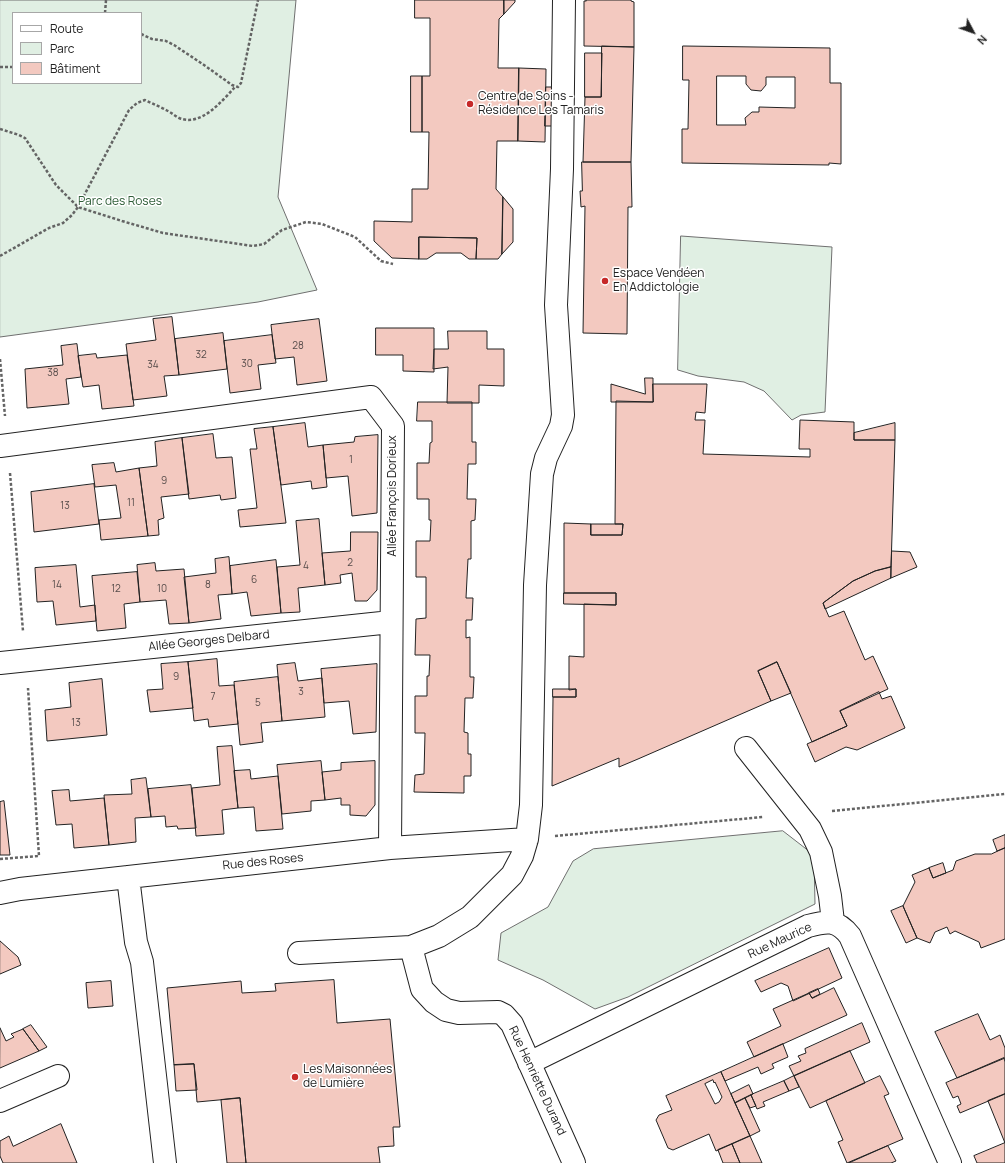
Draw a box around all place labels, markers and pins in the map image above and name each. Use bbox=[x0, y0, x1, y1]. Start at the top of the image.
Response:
place label: Centre de Soins - Résidence Les Tamaris bbox=[478, 90, 604, 118]
marker: Centre de Soins - Résidence Les Tamaris bbox=[465, 99, 475, 109]
place label: Espace Vendéen En Addictologie bbox=[613, 267, 704, 295]
marker: Espace Vendéen En Addictologie bbox=[600, 276, 610, 286]
place label: Les Maisonnées de Lumière bbox=[303, 1063, 392, 1091]
marker: Les Maisonnées de Lumière bbox=[290, 1072, 300, 1082]

